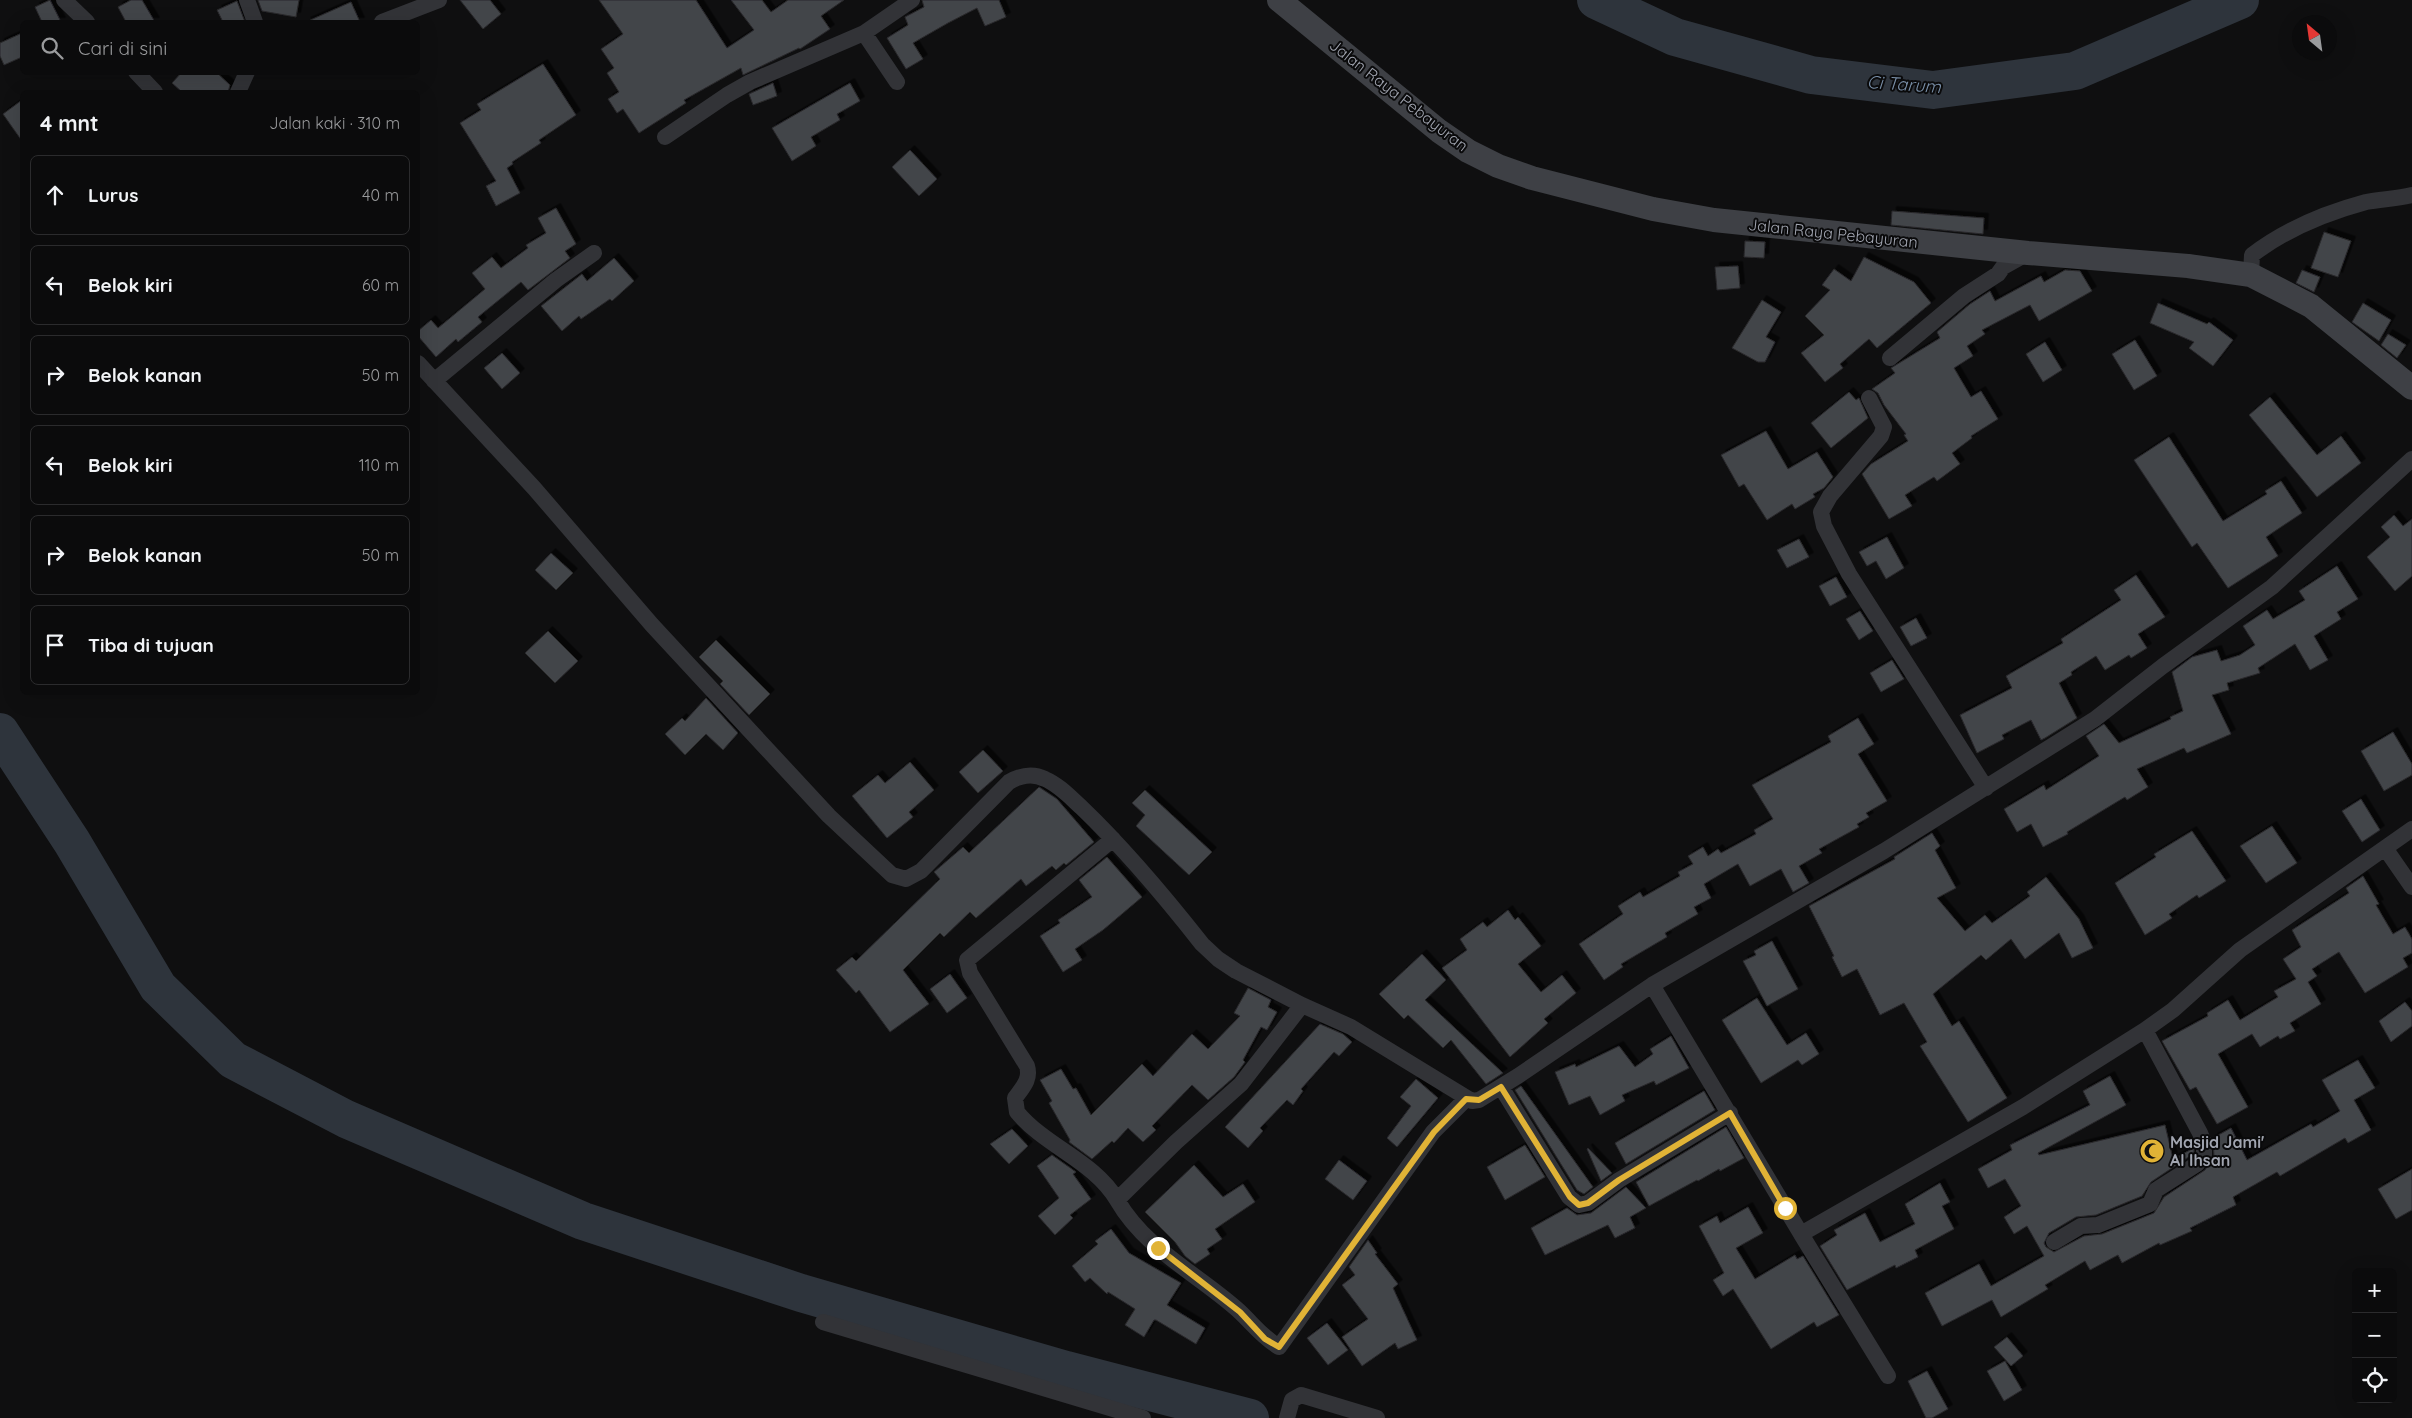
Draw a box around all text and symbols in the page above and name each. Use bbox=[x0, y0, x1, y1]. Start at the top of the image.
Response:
north arrow bbox=[2292, 15, 2337, 60]
search box bbox=[20, 20, 420, 75]
icon: search bbox=[38, 34, 66, 62]
street label: Jalan Raya Pebayuran bbox=[1326, 35, 1472, 155]
text: Cari di sini bbox=[78, 36, 167, 60]
water label: Ci Tarum bbox=[1866, 70, 1942, 98]
text: 4 mnt bbox=[40, 110, 99, 136]
text: Jalan kaki · 310 m bbox=[269, 113, 400, 133]
icon: ahead bbox=[41, 181, 69, 209]
text: Lurus bbox=[88, 183, 138, 207]
text: 40 m bbox=[362, 185, 399, 205]
street label: Jalan Raya Pebayuran bbox=[1747, 214, 1919, 252]
icon: left bbox=[41, 271, 69, 299]
text: Belok kiri bbox=[88, 273, 173, 297]
text: 60 m bbox=[362, 275, 399, 295]
icon: right bbox=[41, 361, 69, 389]
text: Belok kanan bbox=[88, 363, 202, 387]
text: 50 m bbox=[362, 365, 399, 385]
icon: left bbox=[41, 451, 69, 479]
text: Belok kiri bbox=[88, 453, 173, 477]
text: 110 m bbox=[359, 455, 399, 475]
icon: right bbox=[41, 541, 69, 569]
text: Belok kanan bbox=[88, 543, 202, 567]
text: 50 m bbox=[362, 545, 399, 565]
icon: arrive bbox=[41, 631, 69, 659]
text: Tiba di tujuan bbox=[88, 633, 214, 657]
place label: Masjid Jami' Al Ihsan bbox=[2170, 1132, 2264, 1170]
mosque icon: Masjid Jami' Al Ihsan bbox=[2139, 1138, 2165, 1164]
route start bbox=[1774, 1197, 1797, 1220]
route end bbox=[1147, 1237, 1170, 1260]
map controls bbox=[2352, 1268, 2397, 1403]
button: + bbox=[2352, 1268, 2397, 1313]
button: − bbox=[2352, 1313, 2397, 1358]
button: locate bbox=[2352, 1358, 2397, 1403]

